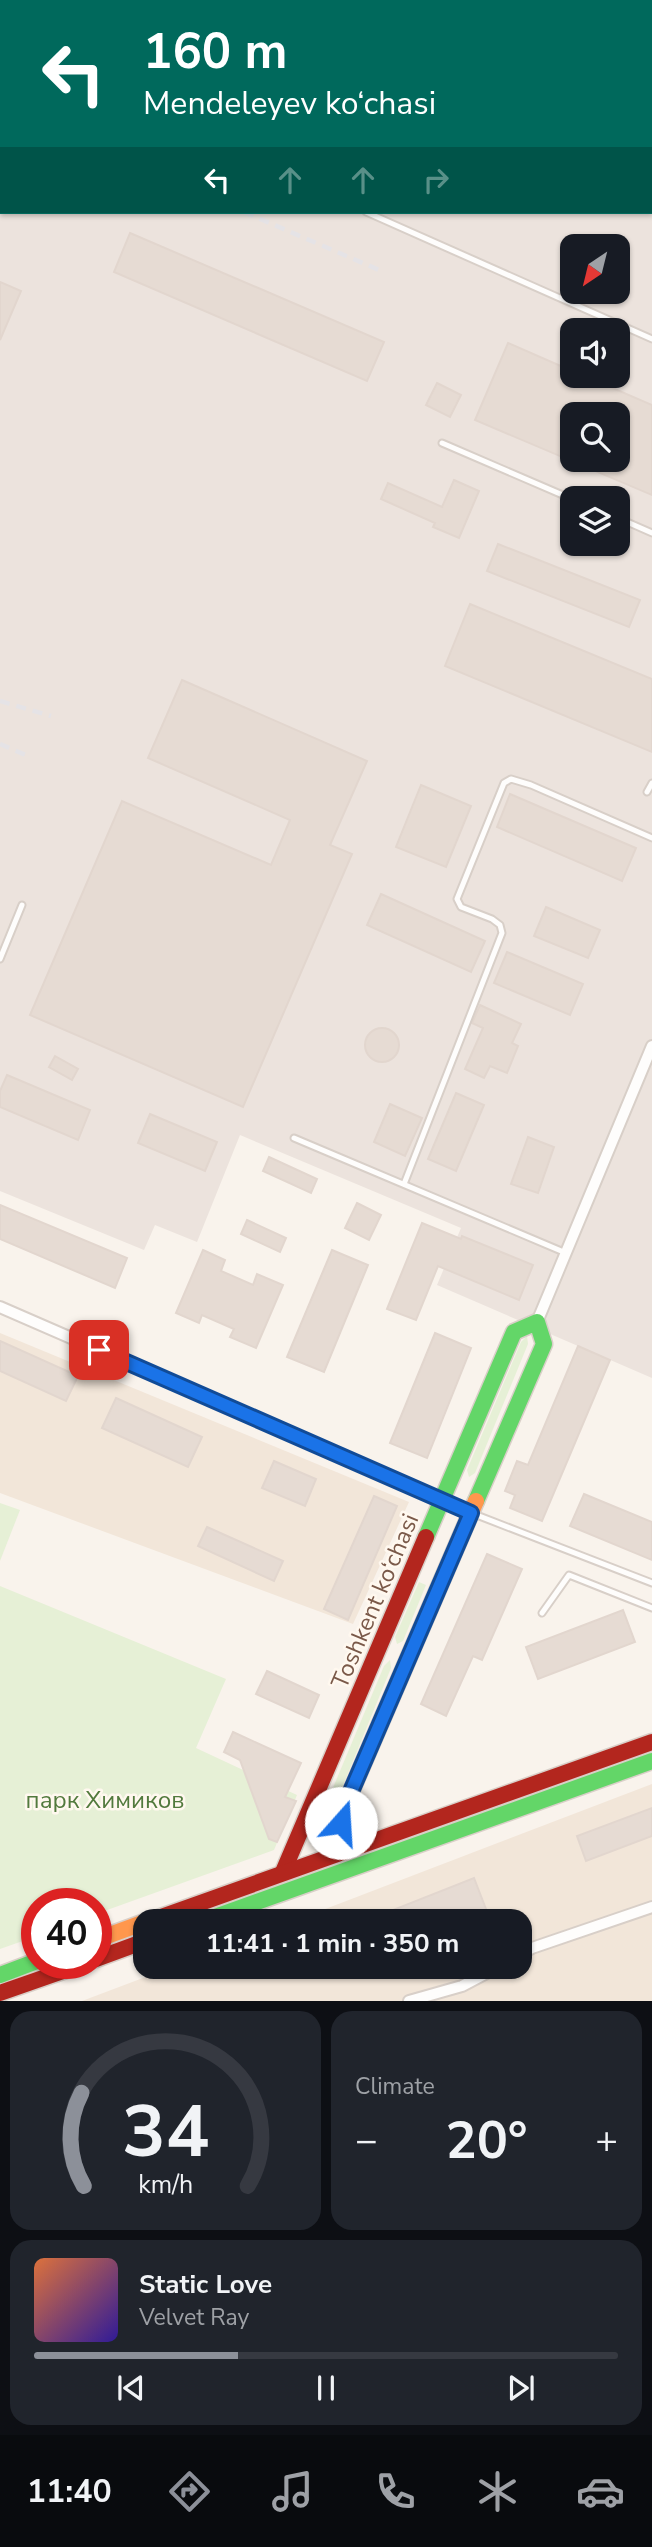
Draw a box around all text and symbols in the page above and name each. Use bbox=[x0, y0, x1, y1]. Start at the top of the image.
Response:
text: 160 m bbox=[143, 18, 287, 85]
icon: left bbox=[28, 28, 119, 119]
text: Mendeleyev ko‘chasi bbox=[143, 82, 436, 125]
icon: left bbox=[198, 161, 236, 199]
icon: ahead bbox=[271, 161, 309, 199]
icon: ahead bbox=[344, 161, 382, 199]
icon: right bbox=[417, 161, 455, 199]
north arrow bbox=[560, 234, 630, 304]
map controls bbox=[560, 234, 630, 556]
button: sound bbox=[560, 318, 630, 388]
button: search bbox=[560, 402, 630, 472]
button: layers bbox=[560, 486, 630, 556]
pin bbox=[69, 1320, 129, 1380]
icon: arrive bbox=[80, 1331, 118, 1369]
street label: Toshkent ko‘chasi bbox=[324, 1509, 426, 1693]
park label: парк Химиков bbox=[26, 1784, 184, 1816]
position arrow bbox=[304, 1786, 378, 1860]
speed limit sign: 40 bbox=[21, 1888, 112, 1979]
text: 11:41 · 1 min · 350 m bbox=[206, 1926, 459, 1961]
text: Climate bbox=[355, 2071, 435, 2102]
text: 34 bbox=[122, 2083, 209, 2183]
text: 20° bbox=[445, 2105, 528, 2176]
text: − bbox=[355, 2115, 378, 2166]
text: + bbox=[595, 2115, 618, 2166]
text: km/h bbox=[138, 2168, 193, 2202]
text: Static Love bbox=[139, 2267, 272, 2302]
text: Velvet Ray bbox=[139, 2302, 249, 2333]
icon: previous bbox=[112, 2369, 150, 2407]
icon: pause bbox=[307, 2369, 345, 2407]
icon: next bbox=[502, 2369, 540, 2407]
icon: directions bbox=[165, 2467, 214, 2516]
icon: music bbox=[268, 2467, 317, 2516]
icon: phone bbox=[371, 2467, 420, 2516]
icon: climate bbox=[473, 2467, 522, 2516]
icon: car bbox=[576, 2467, 625, 2516]
text: 11:40 bbox=[27, 2470, 112, 2513]

